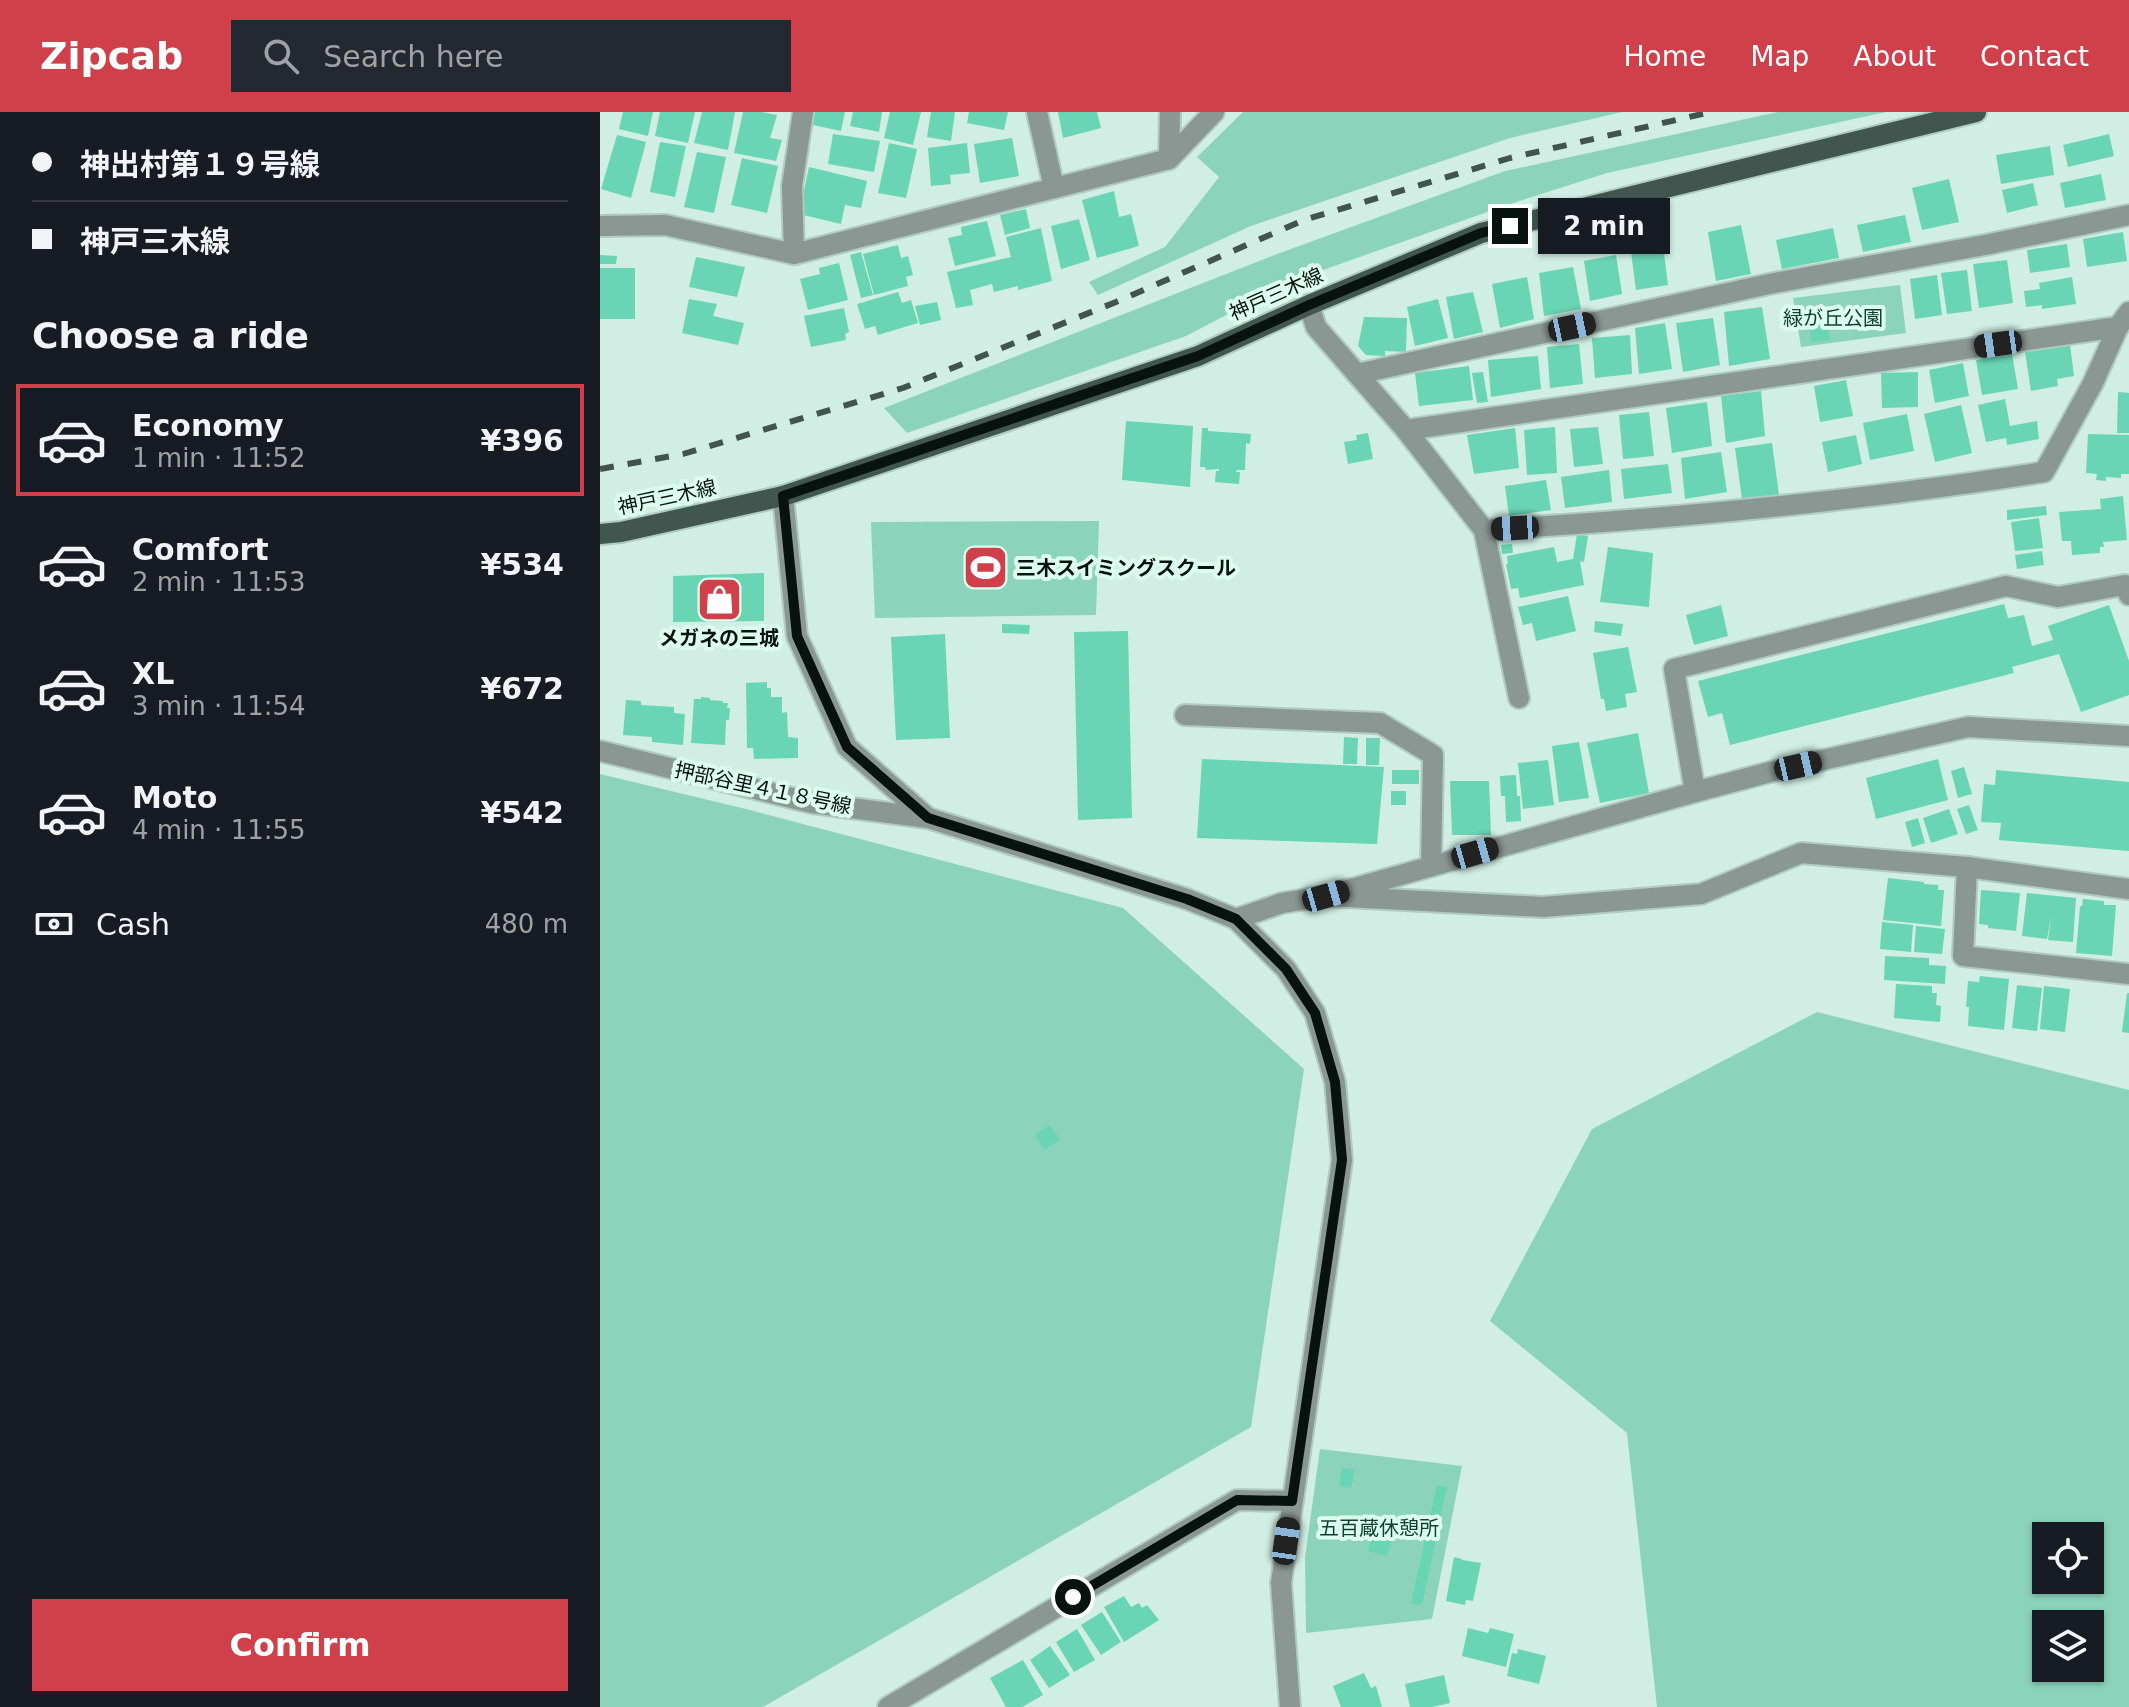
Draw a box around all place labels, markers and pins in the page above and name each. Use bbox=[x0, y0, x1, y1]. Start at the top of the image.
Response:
sports icon: 三木スイミングスクール bbox=[961, 544, 1009, 592]
place label: 三木スイミングスクール bbox=[1016, 556, 1236, 580]
shop icon: メガネの三城 bbox=[695, 575, 743, 623]
place label: メガネの三城 bbox=[659, 626, 779, 650]

